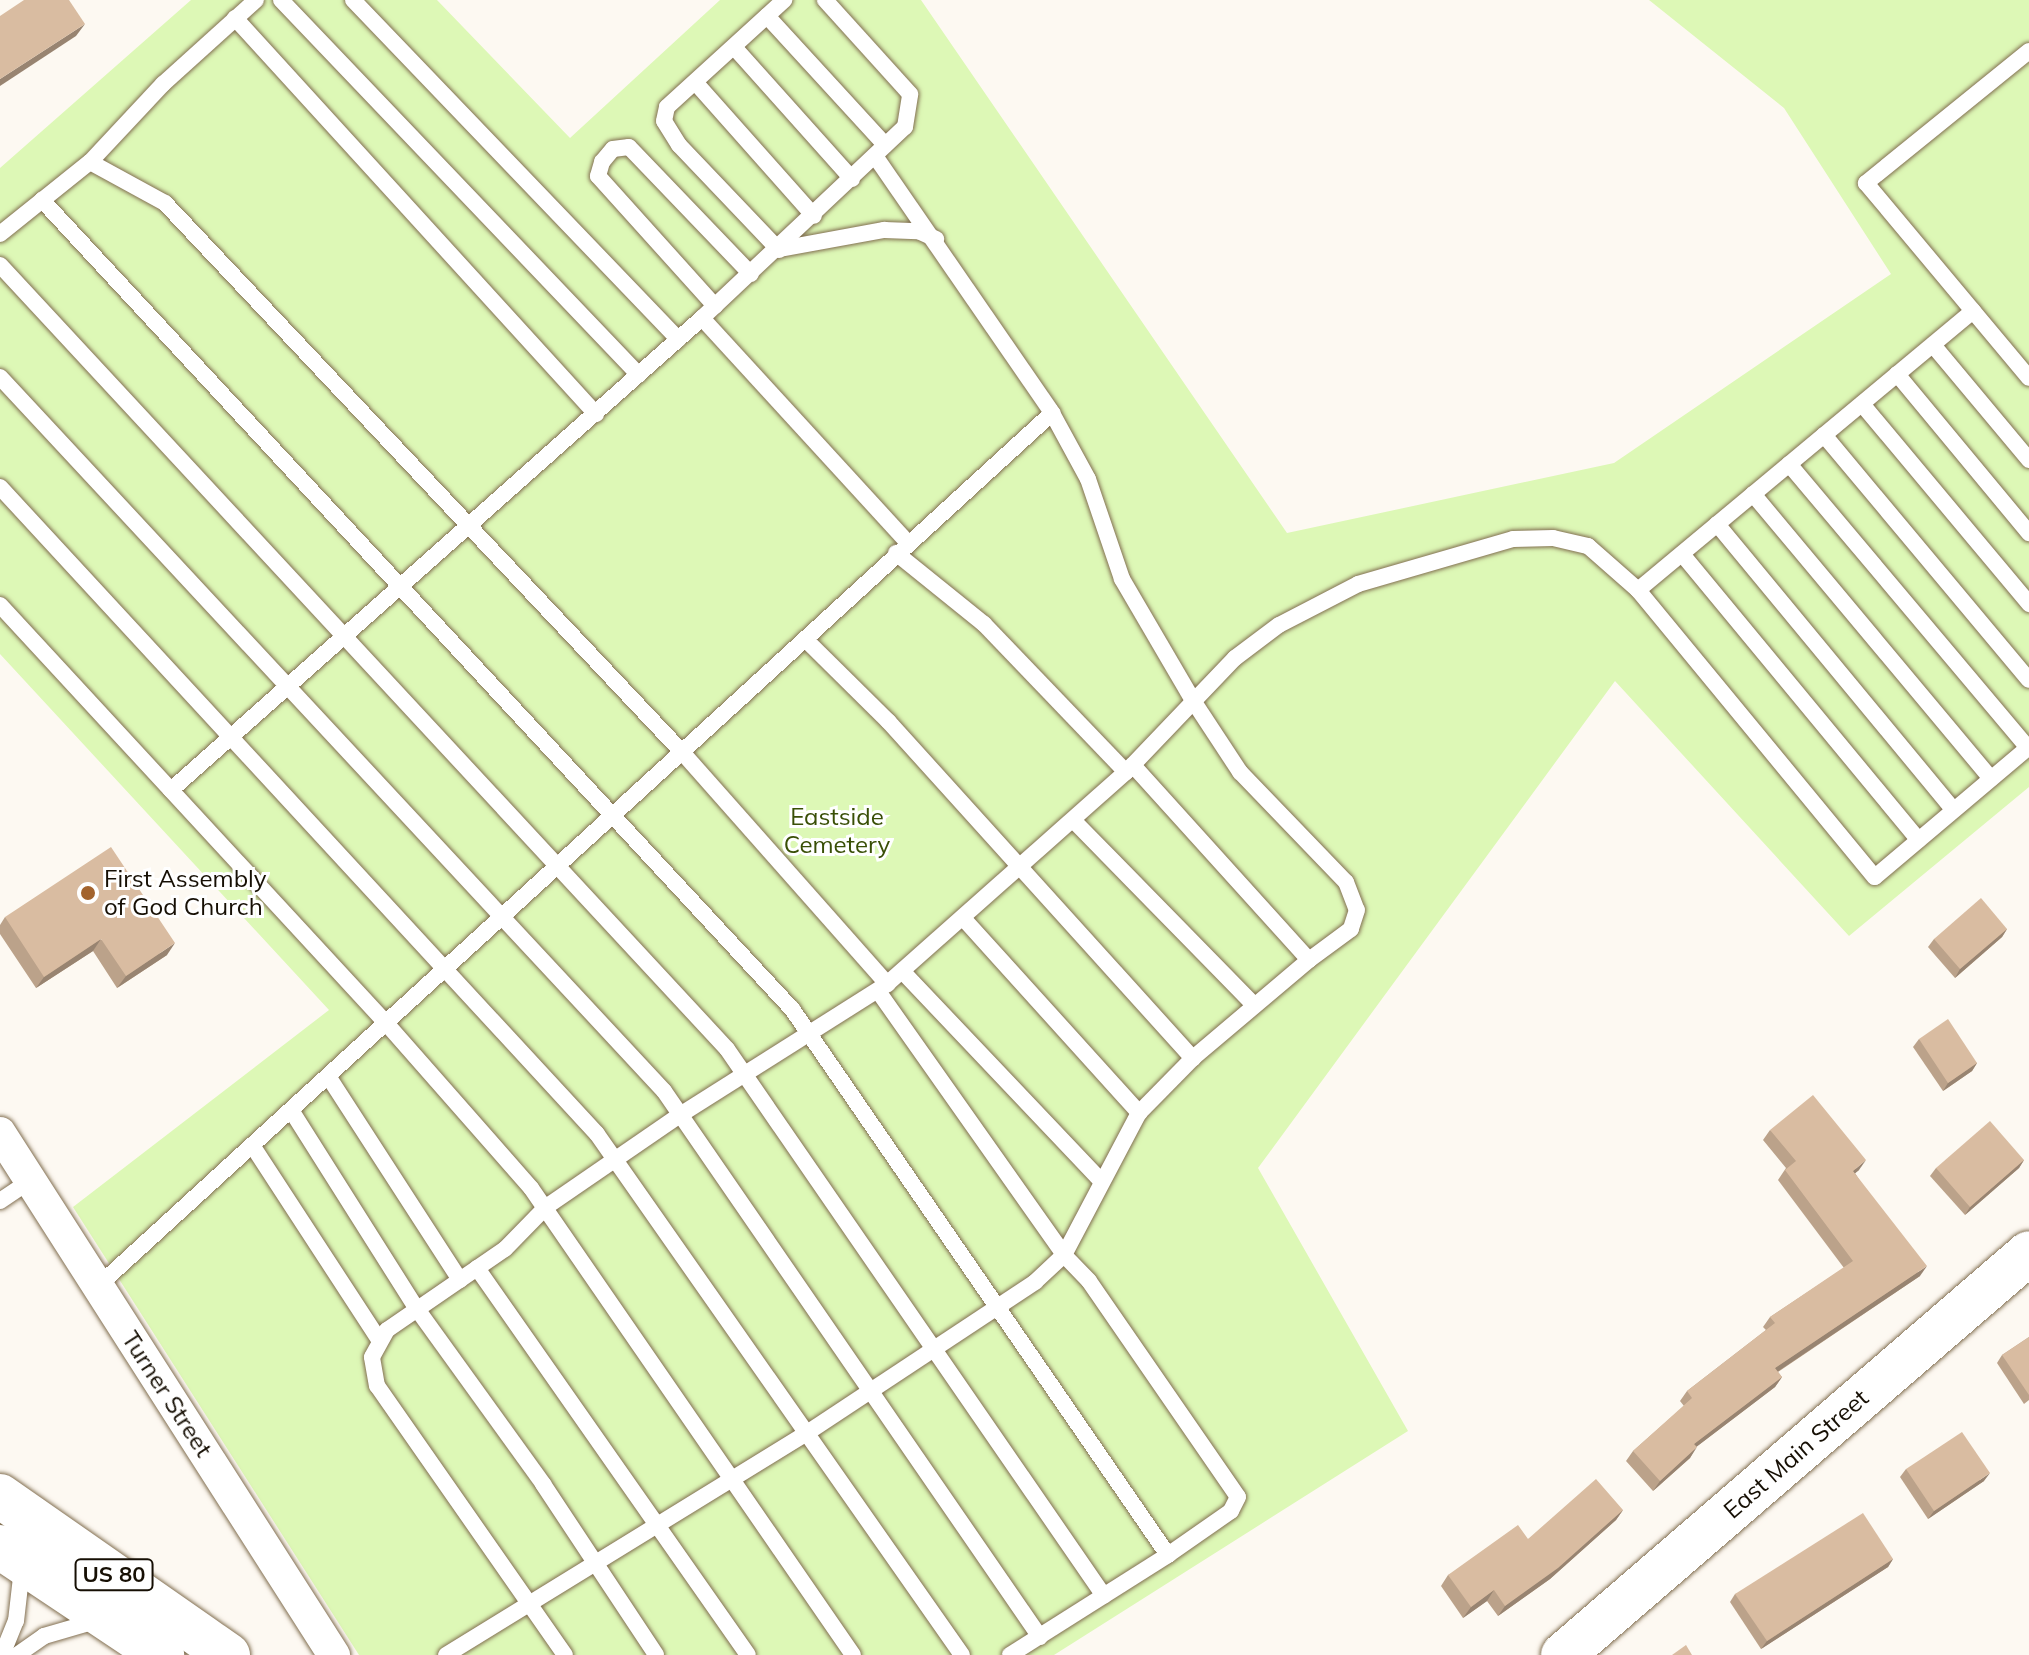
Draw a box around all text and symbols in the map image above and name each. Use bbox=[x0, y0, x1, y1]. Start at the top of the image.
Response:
park label: Eastside Cemetery bbox=[784, 803, 890, 859]
place label: First Assembly of God Church bbox=[104, 865, 267, 921]
marker: First Assembly of God Church bbox=[79, 884, 97, 902]
street label: Turner Street bbox=[116, 1326, 218, 1462]
street label: East Main Street bbox=[1718, 1383, 1874, 1525]
road number: US 80 bbox=[74, 1557, 154, 1593]

